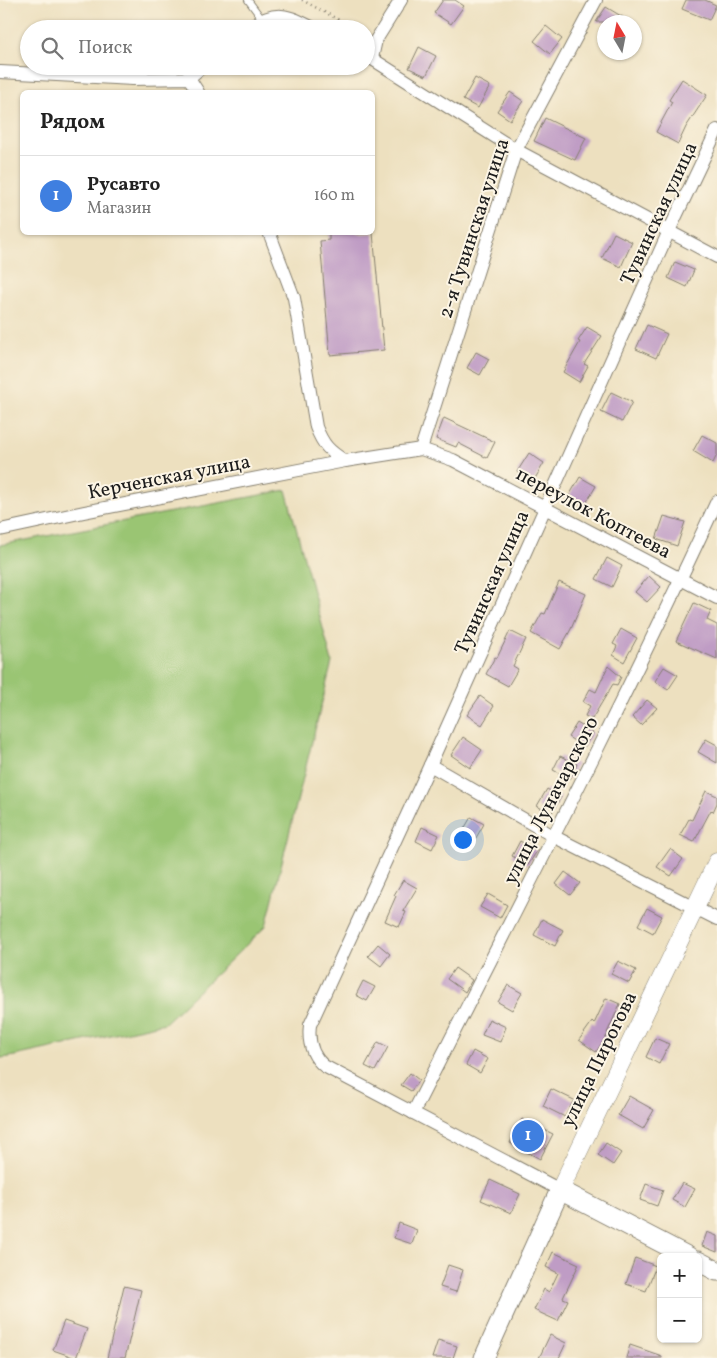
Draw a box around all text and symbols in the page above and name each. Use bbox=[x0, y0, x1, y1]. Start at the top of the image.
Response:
north arrow bbox=[597, 15, 642, 60]
search box bbox=[20, 20, 375, 75]
icon: search bbox=[38, 34, 66, 62]
text: Поиск bbox=[78, 35, 132, 61]
text: Рядом bbox=[40, 108, 105, 137]
street label: 2-я Тувинская улица bbox=[433, 135, 517, 322]
street label: Тувинская улица bbox=[614, 138, 705, 290]
text: Русавто bbox=[87, 172, 160, 198]
text: 1 bbox=[53, 185, 59, 207]
text: 160 m bbox=[314, 185, 355, 207]
text: Магазин bbox=[87, 198, 151, 220]
street label: Керченская улица bbox=[86, 448, 253, 507]
street label: переулок Коптеева bbox=[510, 461, 676, 567]
street label: Тувинская улица bbox=[448, 506, 537, 659]
street label: улица Луначарского bbox=[497, 712, 606, 890]
your location bbox=[450, 827, 476, 853]
street label: улица Пирогова bbox=[555, 987, 645, 1133]
pin: 1 bbox=[512, 1117, 544, 1155]
map controls bbox=[657, 1253, 702, 1343]
button: + bbox=[657, 1253, 702, 1298]
button: − bbox=[657, 1298, 702, 1343]

